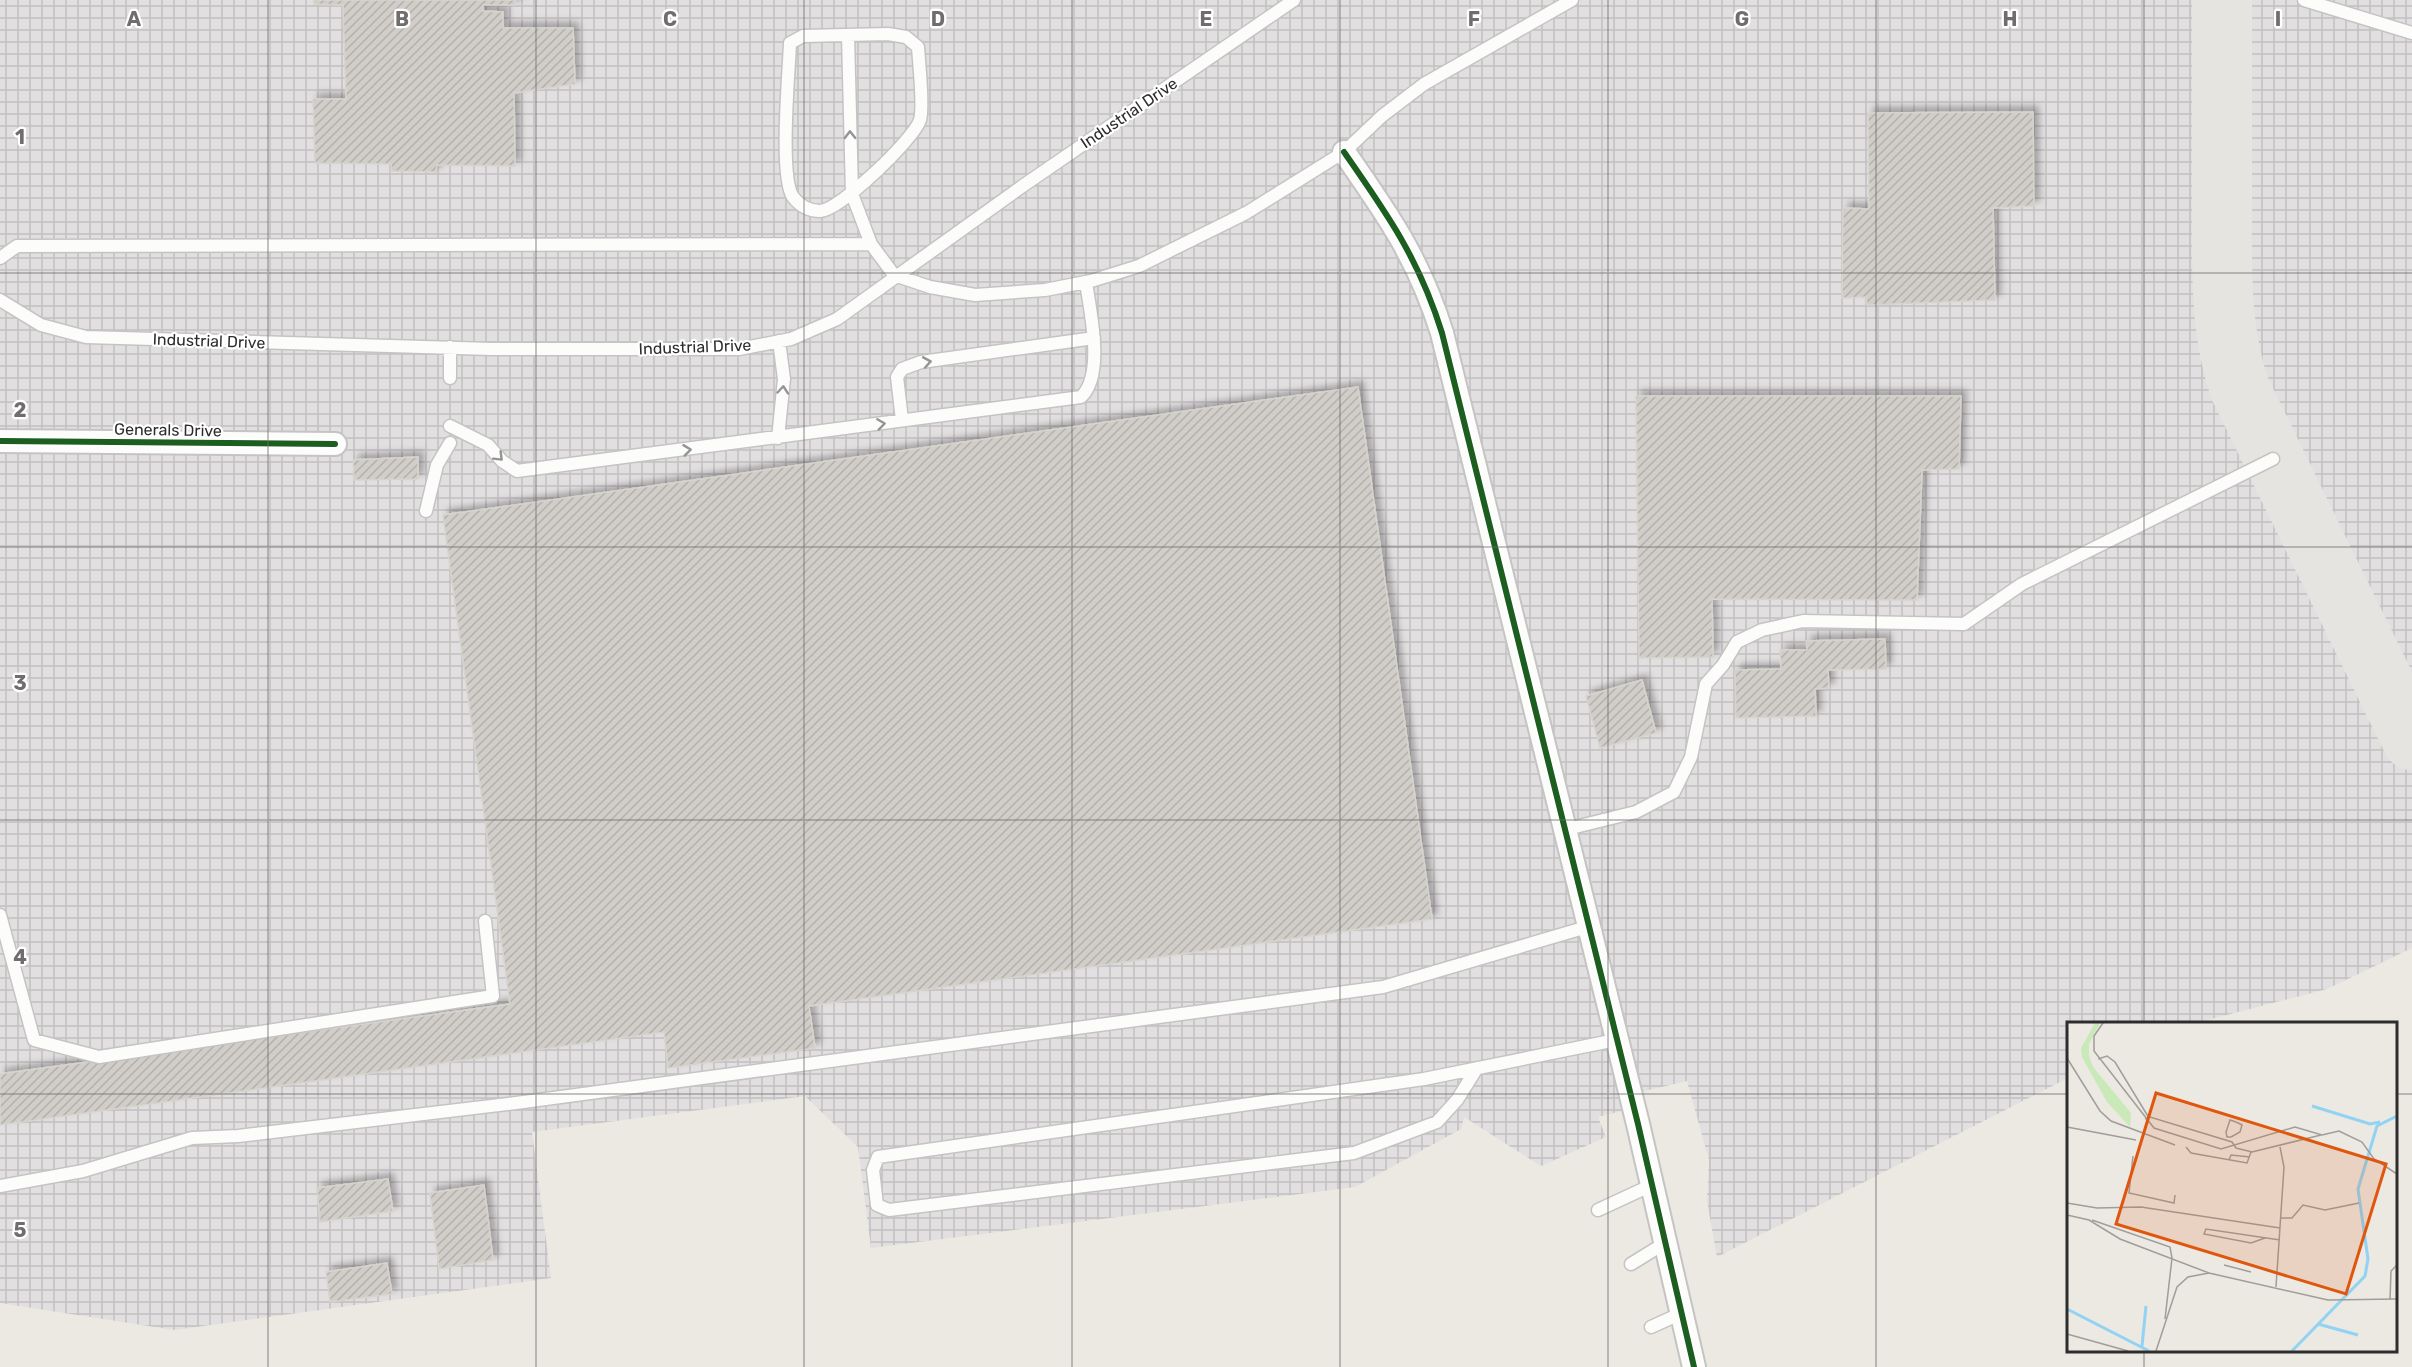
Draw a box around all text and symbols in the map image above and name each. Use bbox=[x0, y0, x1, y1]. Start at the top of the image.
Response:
text: A bbox=[127, 7, 142, 31]
text: B bbox=[395, 7, 409, 31]
text: C bbox=[663, 7, 677, 31]
text: D bbox=[931, 7, 945, 31]
text: E bbox=[1200, 7, 1212, 31]
text: F bbox=[1468, 7, 1480, 31]
text: G bbox=[1735, 7, 1749, 31]
text: H bbox=[2003, 7, 2017, 31]
text: I bbox=[2275, 7, 2281, 31]
street label: Industrial Drive bbox=[1077, 74, 1181, 152]
text: 1 bbox=[15, 125, 25, 149]
one-way arrow bbox=[844, 131, 857, 140]
street label: Industrial Drive bbox=[152, 330, 266, 352]
street label: Industrial Drive bbox=[638, 336, 752, 358]
one-way arrow bbox=[922, 356, 932, 369]
one-way arrow bbox=[776, 385, 789, 394]
text: 2 bbox=[14, 398, 27, 422]
one-way arrow bbox=[876, 418, 885, 430]
street label: Generals Drive bbox=[114, 420, 222, 440]
one-way arrow bbox=[683, 444, 692, 456]
one-way arrow bbox=[492, 449, 503, 460]
text: 3 bbox=[13, 671, 27, 695]
text: 4 bbox=[13, 945, 27, 969]
inset map bbox=[2067, 1022, 2397, 1352]
text: 5 bbox=[14, 1218, 27, 1242]

